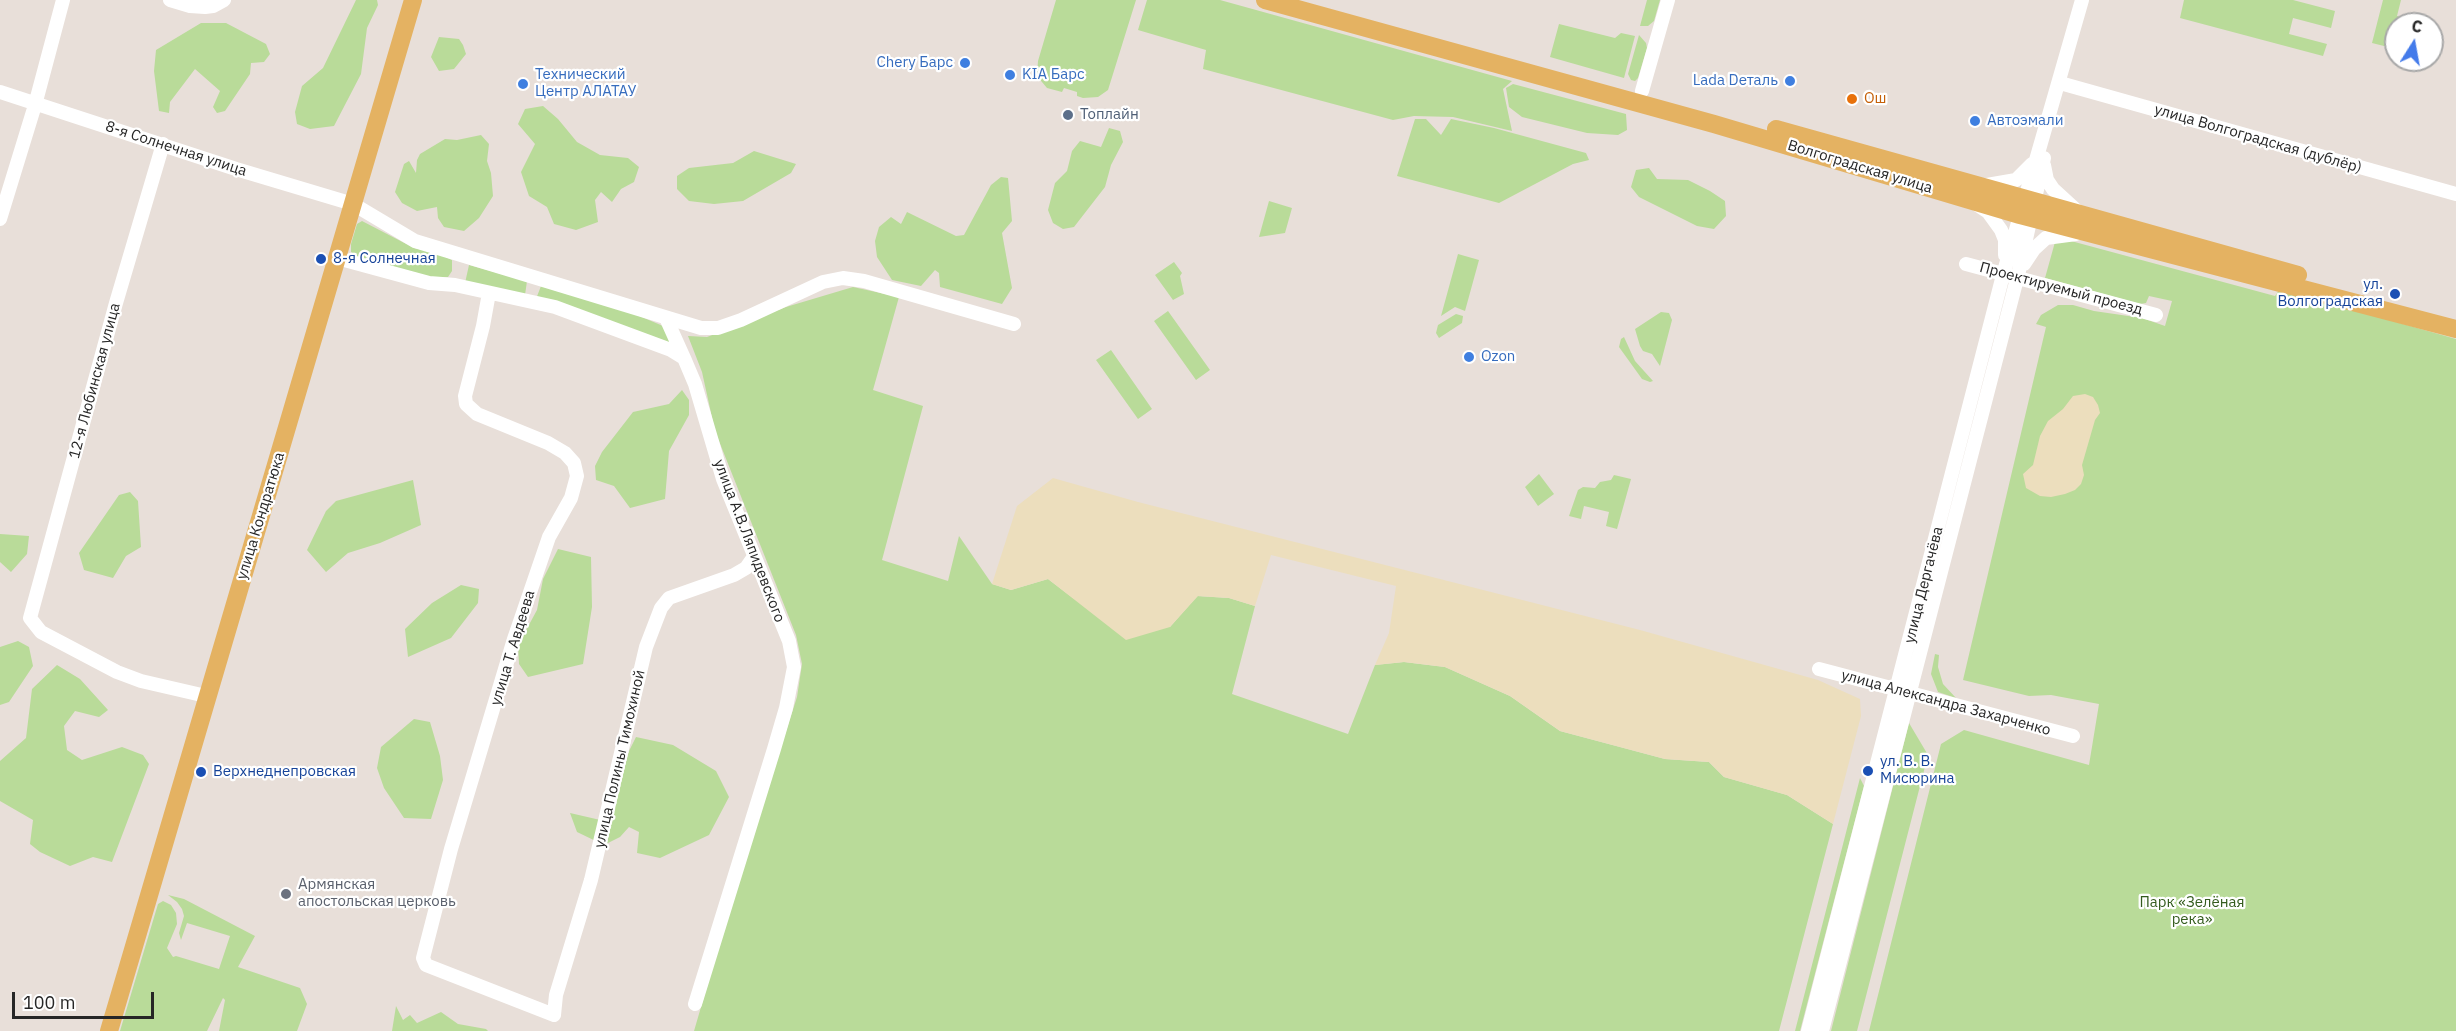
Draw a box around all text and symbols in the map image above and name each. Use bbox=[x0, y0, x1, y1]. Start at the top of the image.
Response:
north arrow bbox=[2384, 12, 2444, 72]
text: С bbox=[2410, 15, 2424, 37]
place label: Chery Барс bbox=[876, 54, 953, 72]
marker: Chery Барс bbox=[958, 56, 972, 70]
place label: Технический Центр АЛАТАУ bbox=[535, 66, 637, 101]
place label: KIA Барс bbox=[1022, 66, 1084, 84]
marker: KIA Барс bbox=[1003, 68, 1017, 82]
place label: Lada Dеталь bbox=[1693, 72, 1778, 90]
marker: Lada Dеталь bbox=[1783, 74, 1797, 88]
marker: Технический Центр АЛАТАУ bbox=[516, 77, 530, 91]
place label: Ош bbox=[1864, 90, 1887, 108]
marker: Ош bbox=[1845, 92, 1859, 106]
street label: улица Волгоградская (дублёр) bbox=[2152, 101, 2364, 177]
place label: Топлайн bbox=[1080, 106, 1139, 124]
marker: Топлайн bbox=[1061, 108, 1075, 122]
place label: Автоэмали bbox=[1987, 112, 2064, 130]
marker: Автоэмали bbox=[1968, 114, 1982, 128]
street label: 8-я Солнечная улица bbox=[103, 118, 249, 180]
street label: Волгоградская улица bbox=[1785, 136, 1935, 198]
place label: 8-я Солнечная bbox=[333, 250, 436, 268]
marker: 8-я Солнечная bbox=[314, 252, 328, 266]
street label: Проектируемый проезд bbox=[1978, 259, 2144, 319]
place label: ул. Волгоградская bbox=[2278, 276, 2383, 311]
marker: ул. Волгоградская bbox=[2388, 287, 2402, 301]
street label: 12-я Любинская улица bbox=[66, 301, 124, 461]
place label: Ozon bbox=[1481, 348, 1515, 366]
marker: Ozon bbox=[1462, 350, 1476, 364]
street label: улица Кондратюка bbox=[233, 450, 289, 582]
street label: улица А.В.Ляпидевского bbox=[710, 457, 788, 625]
street label: улица Дергачёва bbox=[1901, 525, 1947, 645]
street label: улица Т. Авдеева bbox=[487, 588, 539, 708]
street label: улица Александра Захарченко bbox=[1839, 666, 2053, 740]
street label: улица Полины Тимохиной bbox=[591, 668, 649, 850]
place label: ул. В. В. Мисюрина bbox=[1880, 753, 1955, 788]
place label: Верхнеднепровская bbox=[213, 763, 356, 781]
marker: ул. В. В. Мисюрина bbox=[1861, 764, 1875, 778]
marker: Верхнеднепровская bbox=[194, 765, 208, 779]
place label: Армянская апостольская церковь bbox=[298, 876, 456, 911]
marker: Армянская апостольская церковь bbox=[279, 887, 293, 901]
park label: Парк «Зелёная река» bbox=[2139, 894, 2245, 929]
scale bar bbox=[15, 980, 158, 1018]
text: 100 m bbox=[23, 991, 75, 1014]

